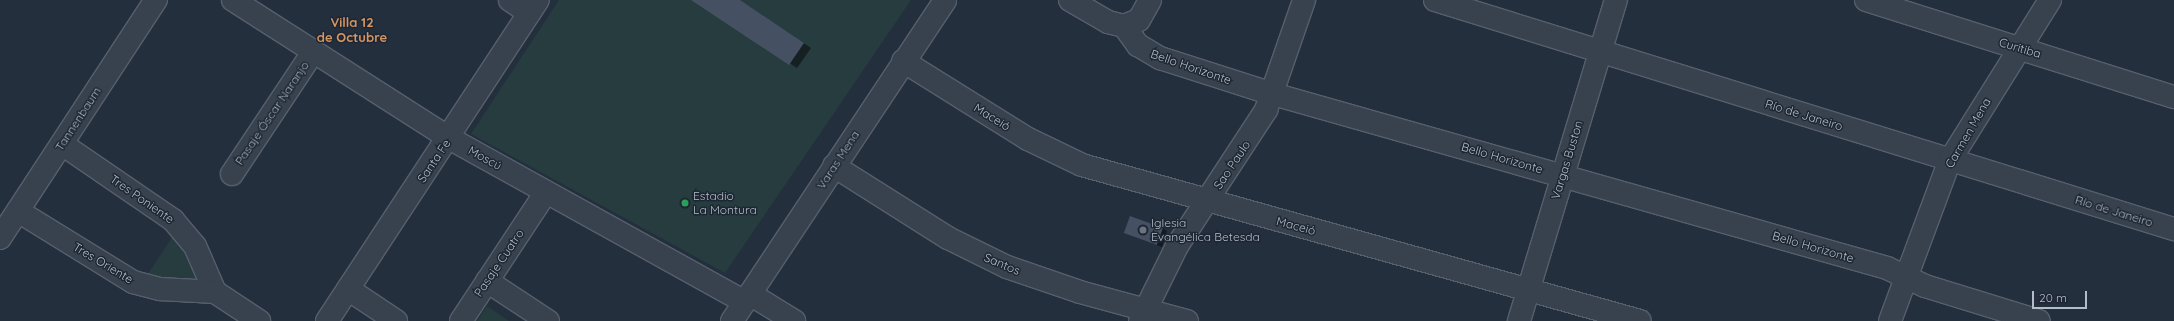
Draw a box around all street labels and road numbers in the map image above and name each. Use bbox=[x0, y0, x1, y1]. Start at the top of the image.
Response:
street label: Curitiba bbox=[1997, 35, 2043, 61]
street label: Bello Horizonte bbox=[1149, 46, 1233, 88]
street label: Pasaje Óscar Naranjo bbox=[232, 58, 312, 168]
street label: Tannenbaum bbox=[52, 84, 104, 154]
street label: Carmen Mena bbox=[1942, 95, 1994, 171]
street label: Río de Janeiro bbox=[1763, 96, 1845, 134]
street label: Maceió bbox=[971, 100, 1013, 134]
street label: Vargas Buston bbox=[1548, 119, 1586, 201]
street label: Varas Mena bbox=[814, 128, 862, 192]
street label: Santa Fe bbox=[414, 137, 454, 185]
street label: Sao Paulo bbox=[1211, 138, 1253, 192]
street label: Bello Horizonte bbox=[1460, 139, 1544, 177]
street label: Moscú bbox=[466, 143, 504, 173]
street label: Tres Poniente bbox=[107, 172, 177, 226]
street label: Río de Janeiro bbox=[2073, 192, 2155, 230]
street label: Maceió bbox=[1275, 214, 1317, 238]
street label: Pasaje Cuatro bbox=[471, 227, 527, 299]
street label: Bello Horizonte bbox=[1771, 228, 1855, 266]
street label: Tres Oriente bbox=[70, 239, 136, 287]
street label: Santos bbox=[982, 250, 1022, 278]

